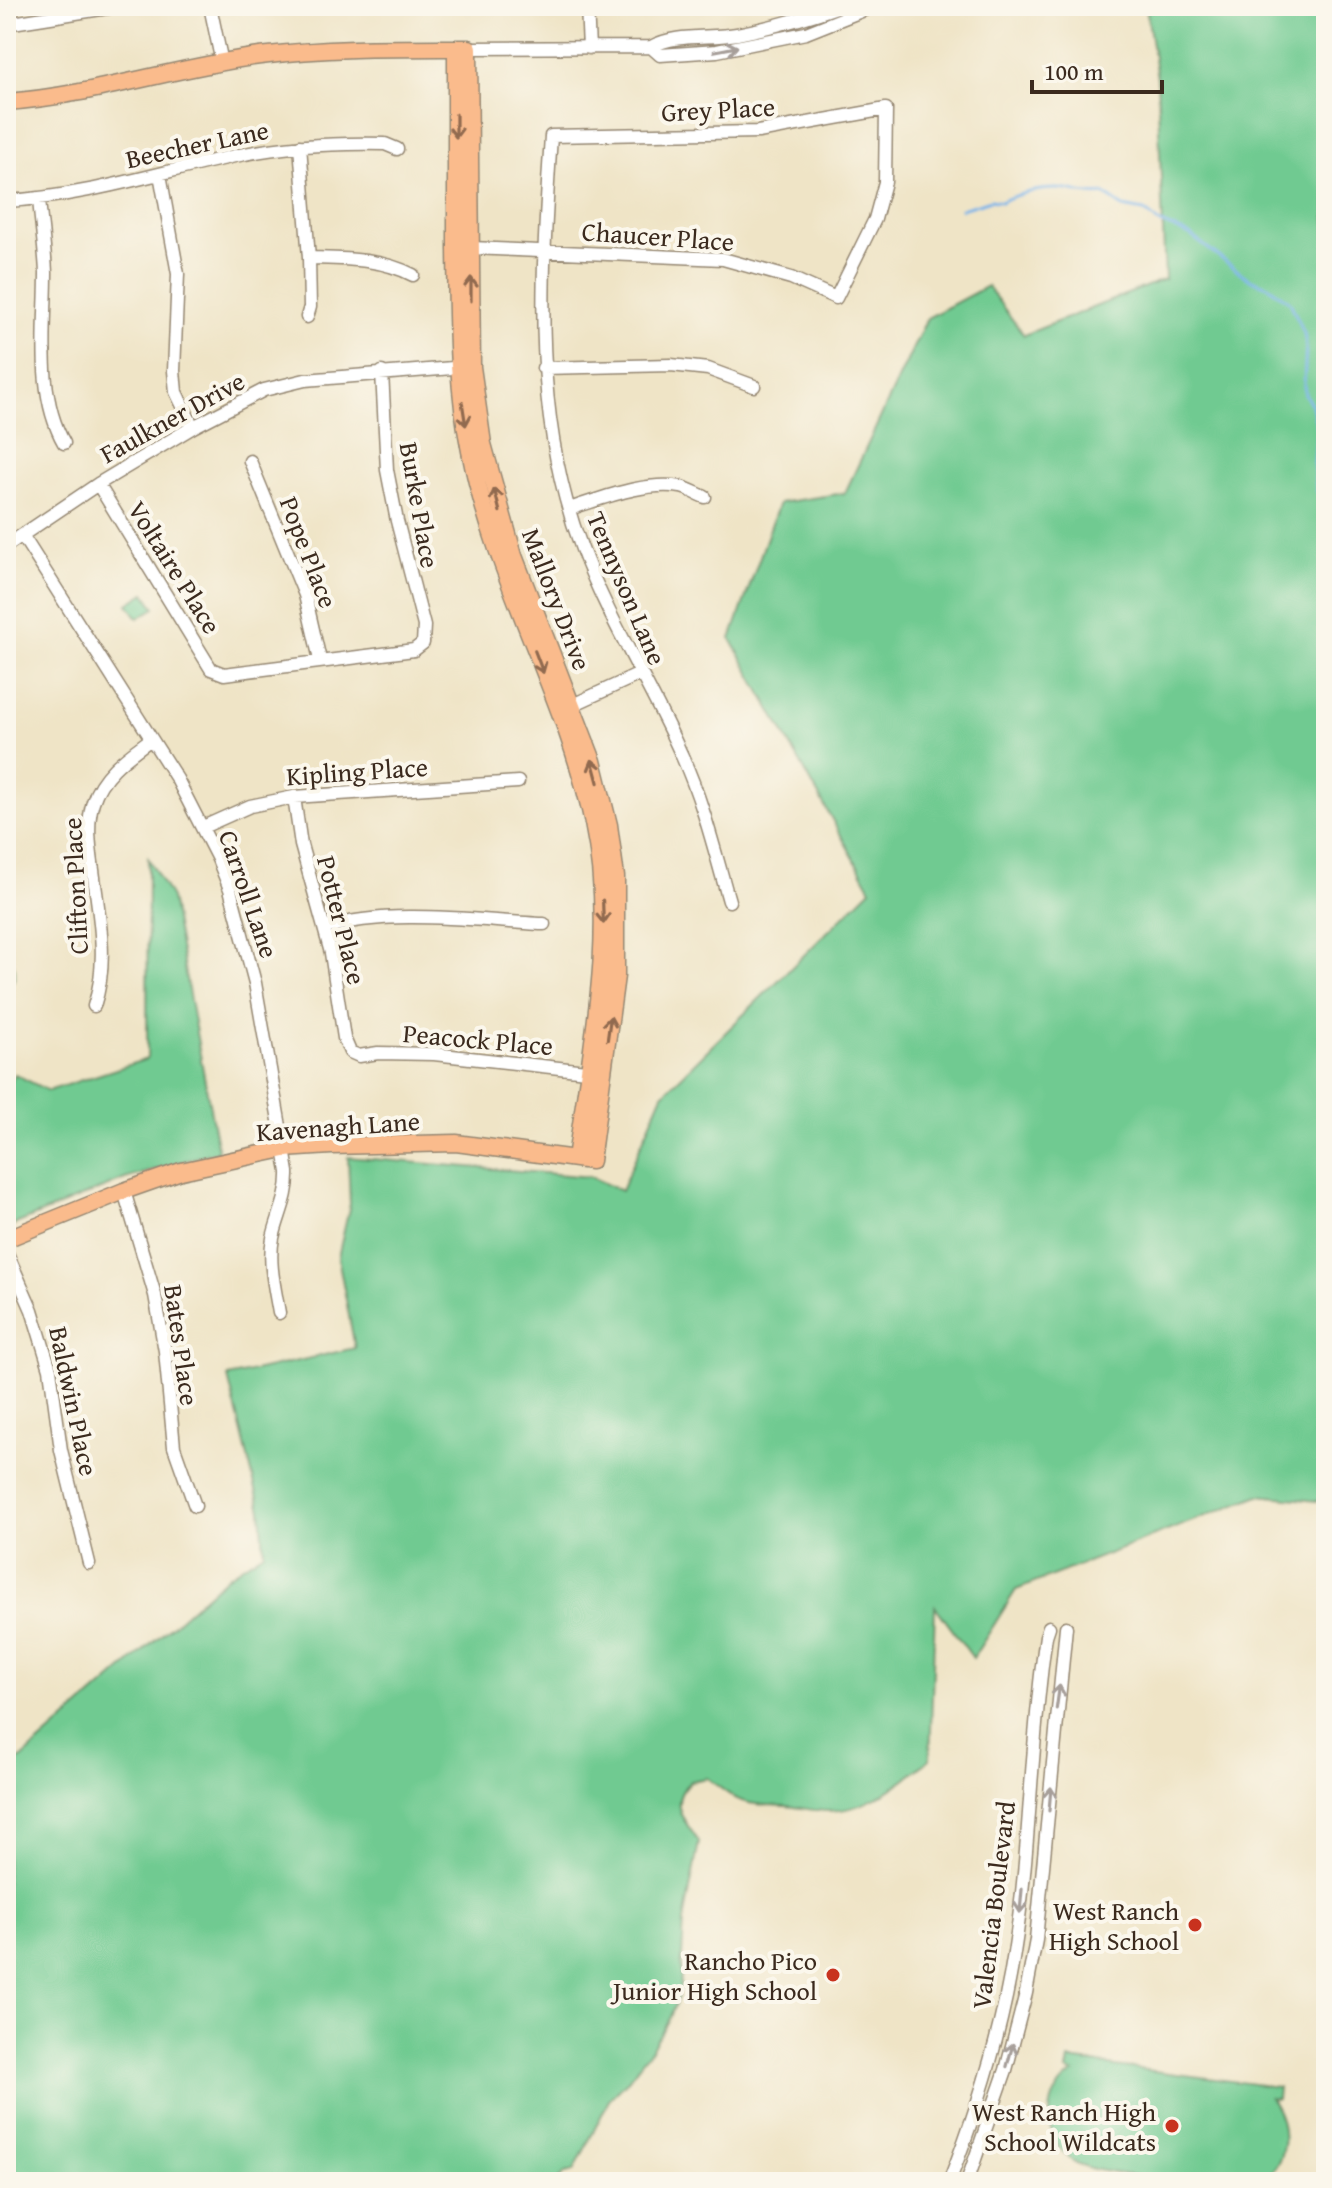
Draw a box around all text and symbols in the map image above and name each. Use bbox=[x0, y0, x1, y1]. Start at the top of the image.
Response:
one-way arrow bbox=[713, 41, 738, 56]
scale bar bbox=[1032, 44, 1162, 94]
text: 100 m bbox=[1044, 54, 1104, 89]
street label: Grey Place bbox=[660, 87, 776, 131]
street label: Beecher Lane bbox=[122, 110, 272, 178]
one-way arrow bbox=[448, 112, 464, 139]
street label: Chaucer Place bbox=[581, 211, 735, 261]
one-way arrow bbox=[463, 276, 479, 303]
street label: Faulkner Drive bbox=[93, 361, 251, 473]
one-way arrow bbox=[457, 400, 472, 426]
street label: Burke Place bbox=[390, 439, 450, 571]
one-way arrow bbox=[489, 488, 504, 514]
street label: Pope Place bbox=[270, 491, 348, 613]
street label: Voltaire Place bbox=[119, 493, 231, 641]
street label: Tennyson Lane bbox=[577, 505, 677, 671]
street label: Mallory Drive bbox=[512, 522, 602, 676]
one-way arrow bbox=[533, 649, 547, 674]
street label: Kipling Place bbox=[285, 747, 429, 795]
one-way arrow bbox=[587, 758, 602, 784]
street label: Clifton Place bbox=[52, 817, 98, 955]
street label: Carroll Lane bbox=[209, 825, 289, 963]
street label: Potter Place bbox=[307, 851, 377, 989]
one-way arrow bbox=[595, 898, 611, 925]
street label: Peacock Place bbox=[401, 1013, 555, 1065]
one-way arrow bbox=[601, 1015, 616, 1042]
street label: Kavenagh Lane bbox=[255, 1101, 421, 1151]
street label: Bates Place bbox=[154, 1282, 210, 1408]
street label: Baldwin Place bbox=[39, 1323, 109, 1479]
one-way arrow bbox=[1051, 1685, 1066, 1710]
one-way arrow bbox=[1043, 1786, 1058, 1813]
street label: Valencia Boulevard bbox=[961, 1799, 1025, 2011]
one-way arrow bbox=[1013, 1887, 1028, 1914]
place label: West Ranch High School bbox=[1049, 1891, 1179, 1960]
marker: West Ranch High School bbox=[1186, 1916, 1204, 1934]
place label: Rancho Pico Junior High School bbox=[610, 1941, 817, 2010]
marker: Rancho Pico Junior High School bbox=[824, 1966, 842, 1984]
one-way arrow bbox=[1003, 2043, 1018, 2069]
place label: West Ranch High School Wildcats bbox=[972, 2092, 1156, 2161]
marker: West Ranch High School Wildcats bbox=[1163, 2117, 1181, 2135]

